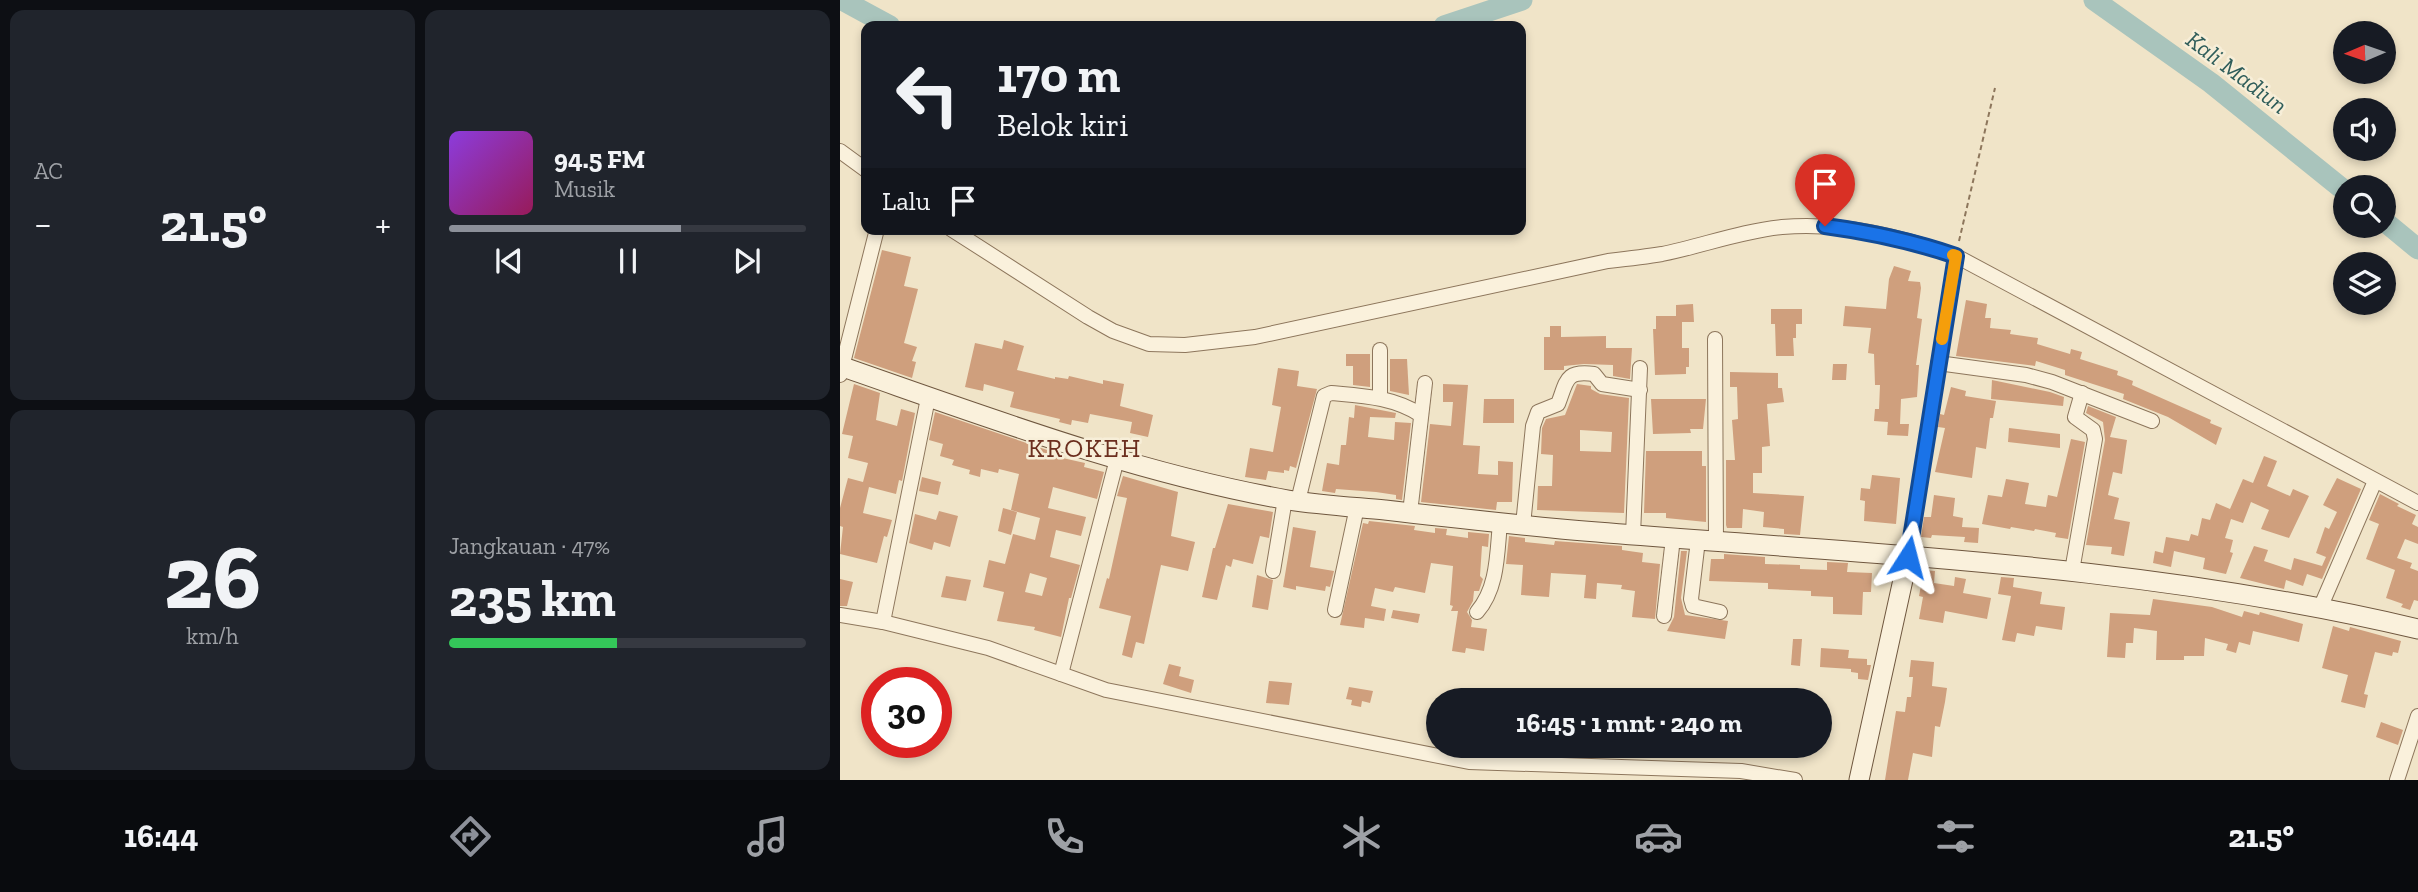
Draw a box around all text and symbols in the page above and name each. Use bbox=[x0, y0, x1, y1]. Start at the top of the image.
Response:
north arrow bbox=[2333, 21, 2396, 84]
map controls bbox=[2333, 21, 2396, 315]
water label: Kali Madiun bbox=[2181, 25, 2293, 119]
text: 170 m bbox=[997, 46, 1120, 105]
icon: left bbox=[882, 49, 973, 140]
button: sound bbox=[2333, 98, 2396, 161]
text: Belok kiri bbox=[997, 106, 1128, 144]
text: 94.5 FM bbox=[554, 143, 645, 175]
pin bbox=[1795, 154, 1855, 226]
text: AC bbox=[34, 157, 63, 185]
icon: arrive bbox=[1806, 165, 1844, 203]
text: Musik bbox=[554, 175, 615, 203]
button: search bbox=[2333, 175, 2396, 238]
icon: arrive bbox=[944, 182, 982, 220]
text: Lalu bbox=[882, 185, 930, 217]
text: 21.5° bbox=[160, 192, 267, 254]
text: − bbox=[34, 201, 52, 247]
text: + bbox=[375, 201, 391, 247]
icon: previous bbox=[490, 242, 528, 280]
icon: pause bbox=[609, 242, 647, 280]
icon: next bbox=[728, 242, 766, 280]
button: layers bbox=[2333, 252, 2396, 315]
district label: KROKEH bbox=[1028, 432, 1142, 464]
position arrow bbox=[1871, 520, 1945, 594]
text: 26 bbox=[164, 522, 261, 631]
text: Jangkauan · 47% bbox=[449, 532, 610, 560]
text: 235 km bbox=[449, 567, 616, 629]
text: km/h bbox=[186, 622, 239, 650]
speed limit sign: 30 bbox=[861, 667, 952, 758]
text: 16:45 · 1 mnt · 240 m bbox=[1516, 707, 1742, 739]
icon: directions bbox=[446, 812, 495, 861]
icon: music bbox=[743, 812, 792, 861]
icon: phone bbox=[1040, 812, 1089, 861]
icon: climate bbox=[1337, 812, 1386, 861]
icon: car bbox=[1634, 812, 1683, 861]
icon: filters bbox=[1931, 812, 1980, 861]
text: 16:44 bbox=[124, 817, 198, 855]
text: 21.5° bbox=[2228, 817, 2294, 855]

